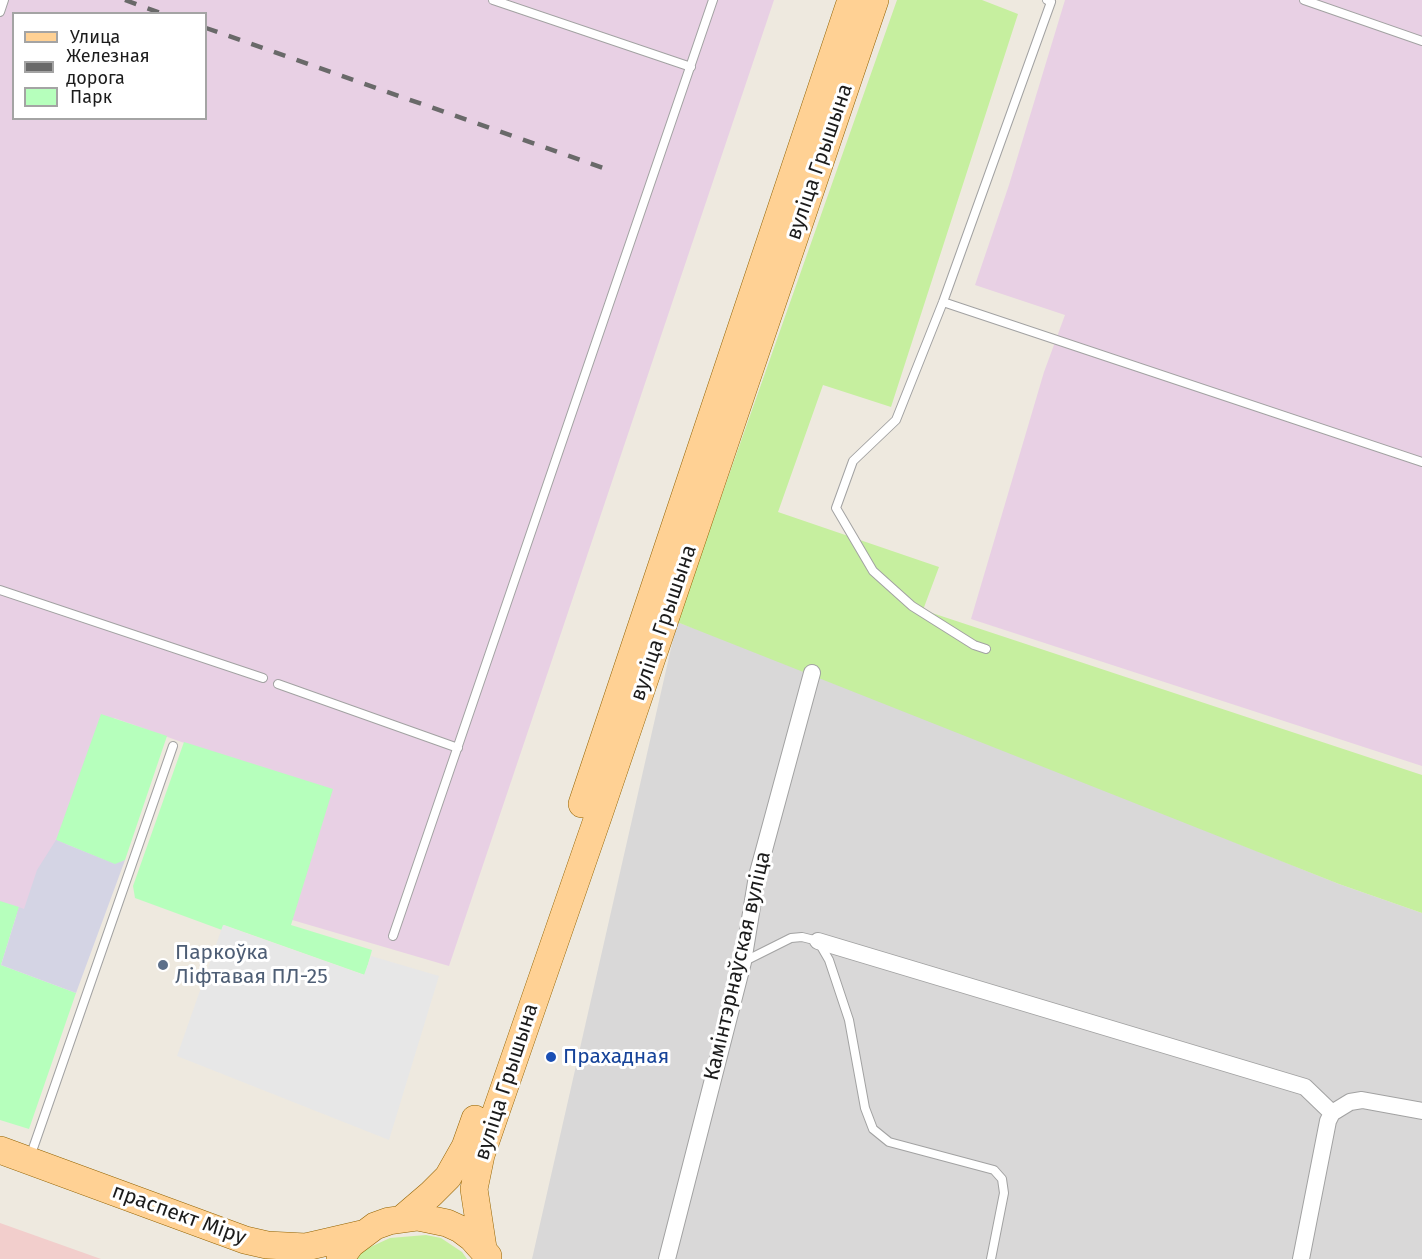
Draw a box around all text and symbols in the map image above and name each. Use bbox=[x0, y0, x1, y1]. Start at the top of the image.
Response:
legend bbox=[12, 12, 207, 120]
text: Улица bbox=[70, 26, 120, 48]
text: Железная дорога bbox=[66, 45, 150, 89]
street label: вуліца Грышына bbox=[781, 81, 859, 243]
text: Парк bbox=[70, 86, 112, 108]
street label: вуліца Грышына bbox=[625, 542, 703, 704]
street label: Камінтэрнаўская вуліца bbox=[699, 849, 777, 1083]
place label: Паркоўка Ліфтавая ПЛ-25 bbox=[175, 940, 328, 990]
marker: Паркоўка Ліфтавая ПЛ-25 bbox=[156, 958, 170, 972]
street label: вуліца Грышына bbox=[470, 1000, 544, 1164]
place label: Прахадная bbox=[563, 1044, 669, 1070]
marker: Прахадная bbox=[544, 1050, 558, 1064]
street label: праспект Міру bbox=[109, 1179, 249, 1251]

